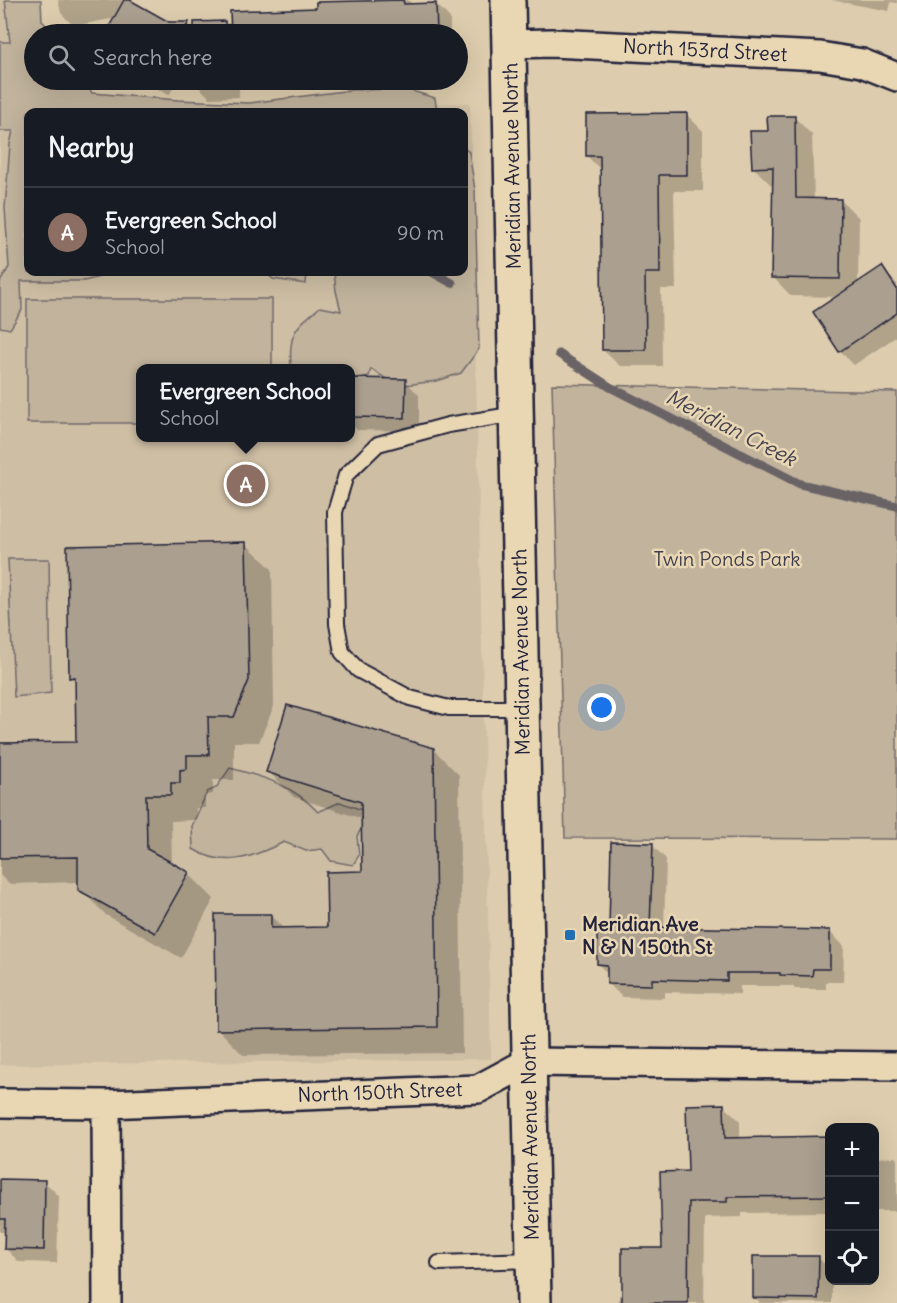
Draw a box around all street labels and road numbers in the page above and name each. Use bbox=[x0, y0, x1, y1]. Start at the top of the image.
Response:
street label: North 153rd Street bbox=[622, 33, 788, 66]
street label: Meridian Avenue North bbox=[497, 62, 526, 270]
street label: Meridian Avenue North bbox=[506, 548, 535, 756]
street label: Meridian Avenue North bbox=[515, 1033, 544, 1241]
street label: North 150th Street bbox=[297, 1076, 463, 1107]

